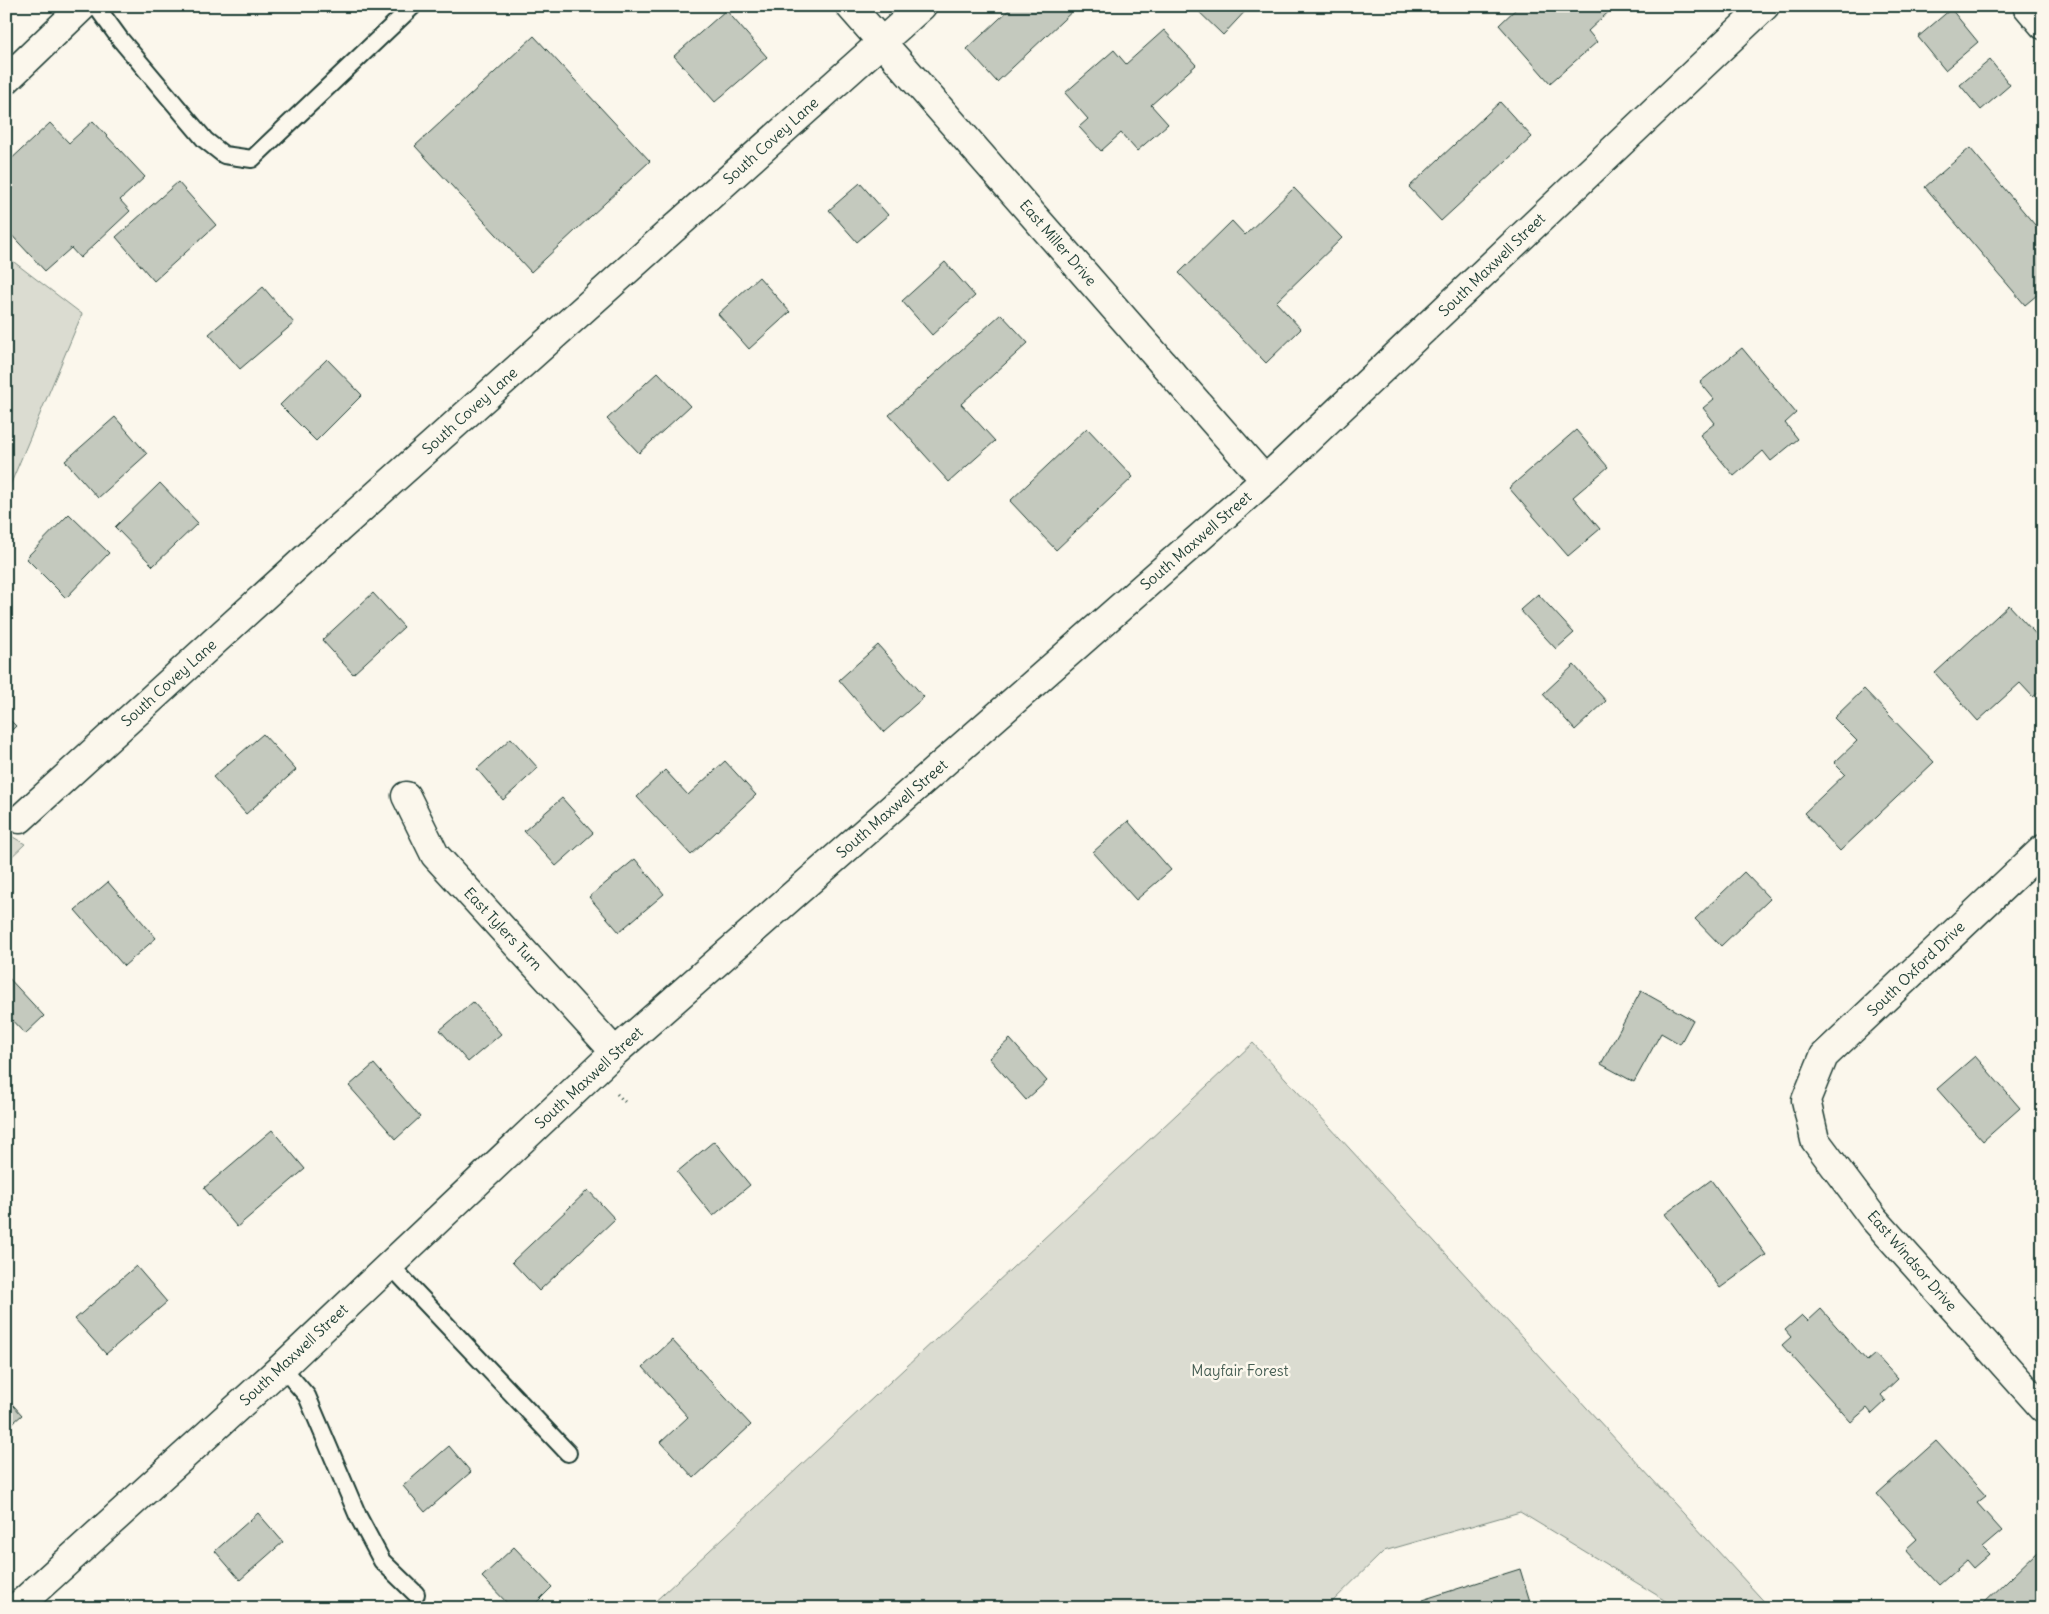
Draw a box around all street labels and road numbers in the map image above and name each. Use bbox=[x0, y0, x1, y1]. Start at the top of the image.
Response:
street label: South Covey Lane bbox=[719, 93, 822, 188]
street label: East Miller Drive bbox=[1016, 196, 1101, 290]
street label: South Maxwell Street bbox=[1434, 209, 1549, 320]
street label: South Covey Lane bbox=[418, 363, 521, 458]
street label: South Maxwell Street bbox=[1136, 487, 1255, 594]
street label: South Covey Lane bbox=[117, 635, 220, 730]
street label: South Maxwell Street bbox=[832, 755, 951, 862]
street label: East Tylers Turn bbox=[460, 883, 547, 974]
street label: South Oxford Drive bbox=[1863, 917, 1969, 1020]
street label: South Maxwell Street bbox=[531, 1023, 647, 1133]
street label: East Windsor Drive bbox=[1863, 1206, 1961, 1315]
street label: South Maxwell Street bbox=[236, 1300, 352, 1410]

